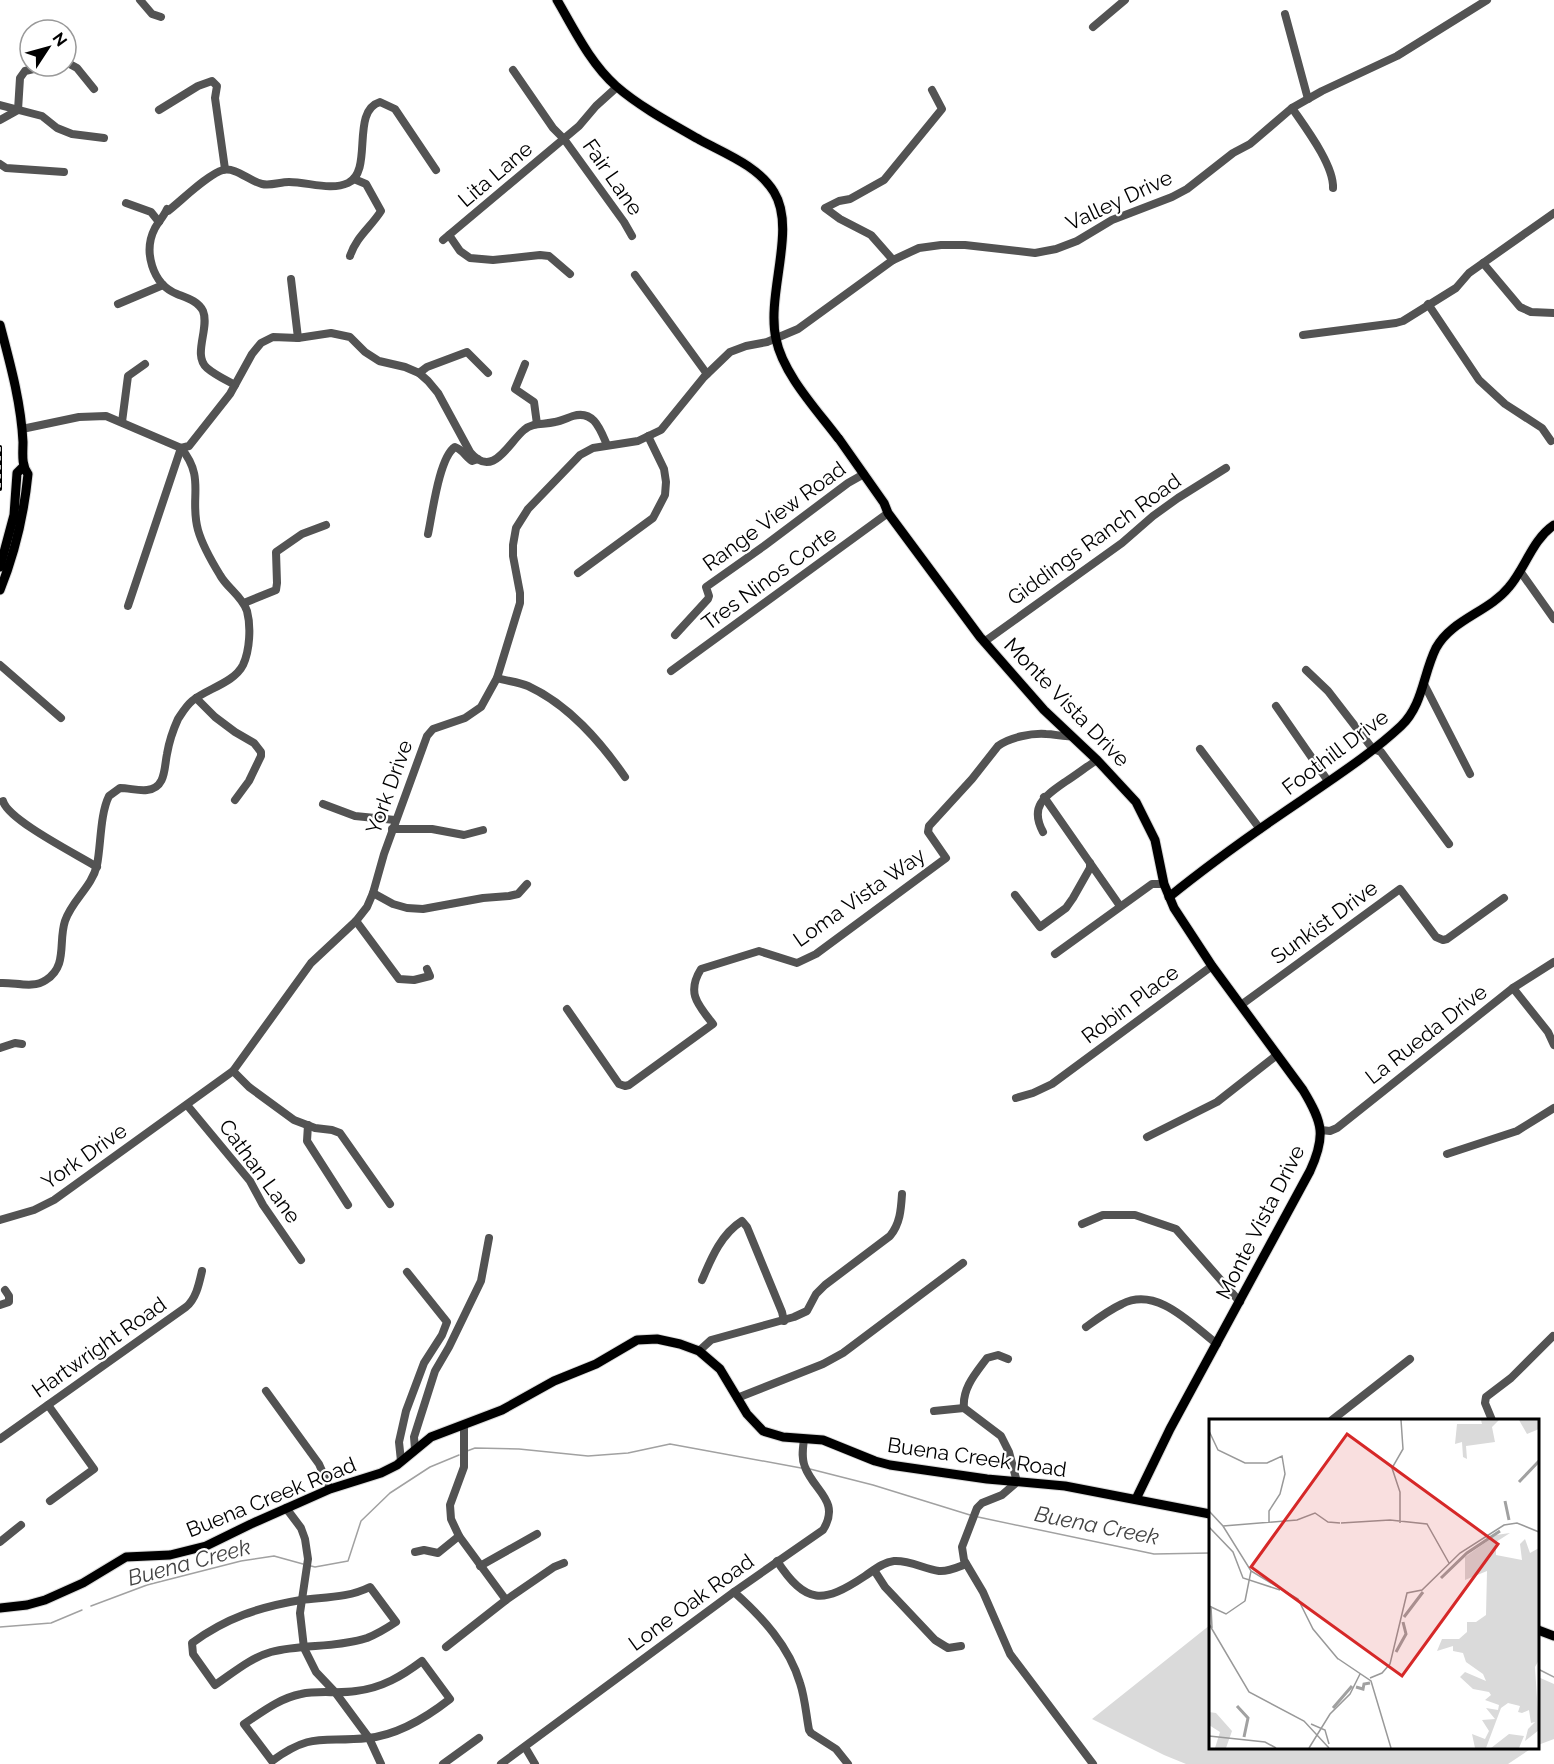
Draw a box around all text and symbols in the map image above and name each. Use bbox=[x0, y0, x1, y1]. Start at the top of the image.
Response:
north arrow bbox=[18, 18, 78, 78]
text: N bbox=[48, 29, 71, 50]
street label: Fair Lane bbox=[578, 134, 648, 220]
street label: Lita Lane bbox=[453, 136, 537, 212]
street label: Valley Drive bbox=[1062, 165, 1176, 235]
street label: Range View Road bbox=[698, 456, 850, 576]
street label: Giddings Ranch Road bbox=[1003, 468, 1185, 610]
street label: Tres Ninos Corte bbox=[697, 521, 841, 635]
street label: Monte Vista Drive bbox=[999, 632, 1135, 772]
street label: Foothill Drive bbox=[1277, 704, 1393, 800]
street label: York Drive bbox=[360, 737, 418, 837]
street label: Loma Vista Way bbox=[788, 842, 930, 952]
street label: Sunkist Drive bbox=[1266, 875, 1382, 969]
street label: Robin Place bbox=[1077, 959, 1183, 1049]
street label: La Rueda Drive bbox=[1360, 979, 1492, 1089]
street label: Cathan Lane bbox=[214, 1114, 306, 1228]
street label: York Drive bbox=[37, 1118, 131, 1194]
street label: Monte Vista Drive bbox=[1210, 1141, 1310, 1303]
street label: Hartwright Road bbox=[27, 1291, 171, 1403]
inset map bbox=[1209, 1419, 1539, 1749]
street label: Buena Creek Road bbox=[886, 1432, 1068, 1482]
street label: Buena Creek Road bbox=[183, 1452, 359, 1542]
water label: Buena Creek bbox=[1033, 1500, 1162, 1550]
water label: Buena Creek bbox=[125, 1533, 254, 1591]
street label: Lone Oak Road bbox=[624, 1548, 758, 1656]

